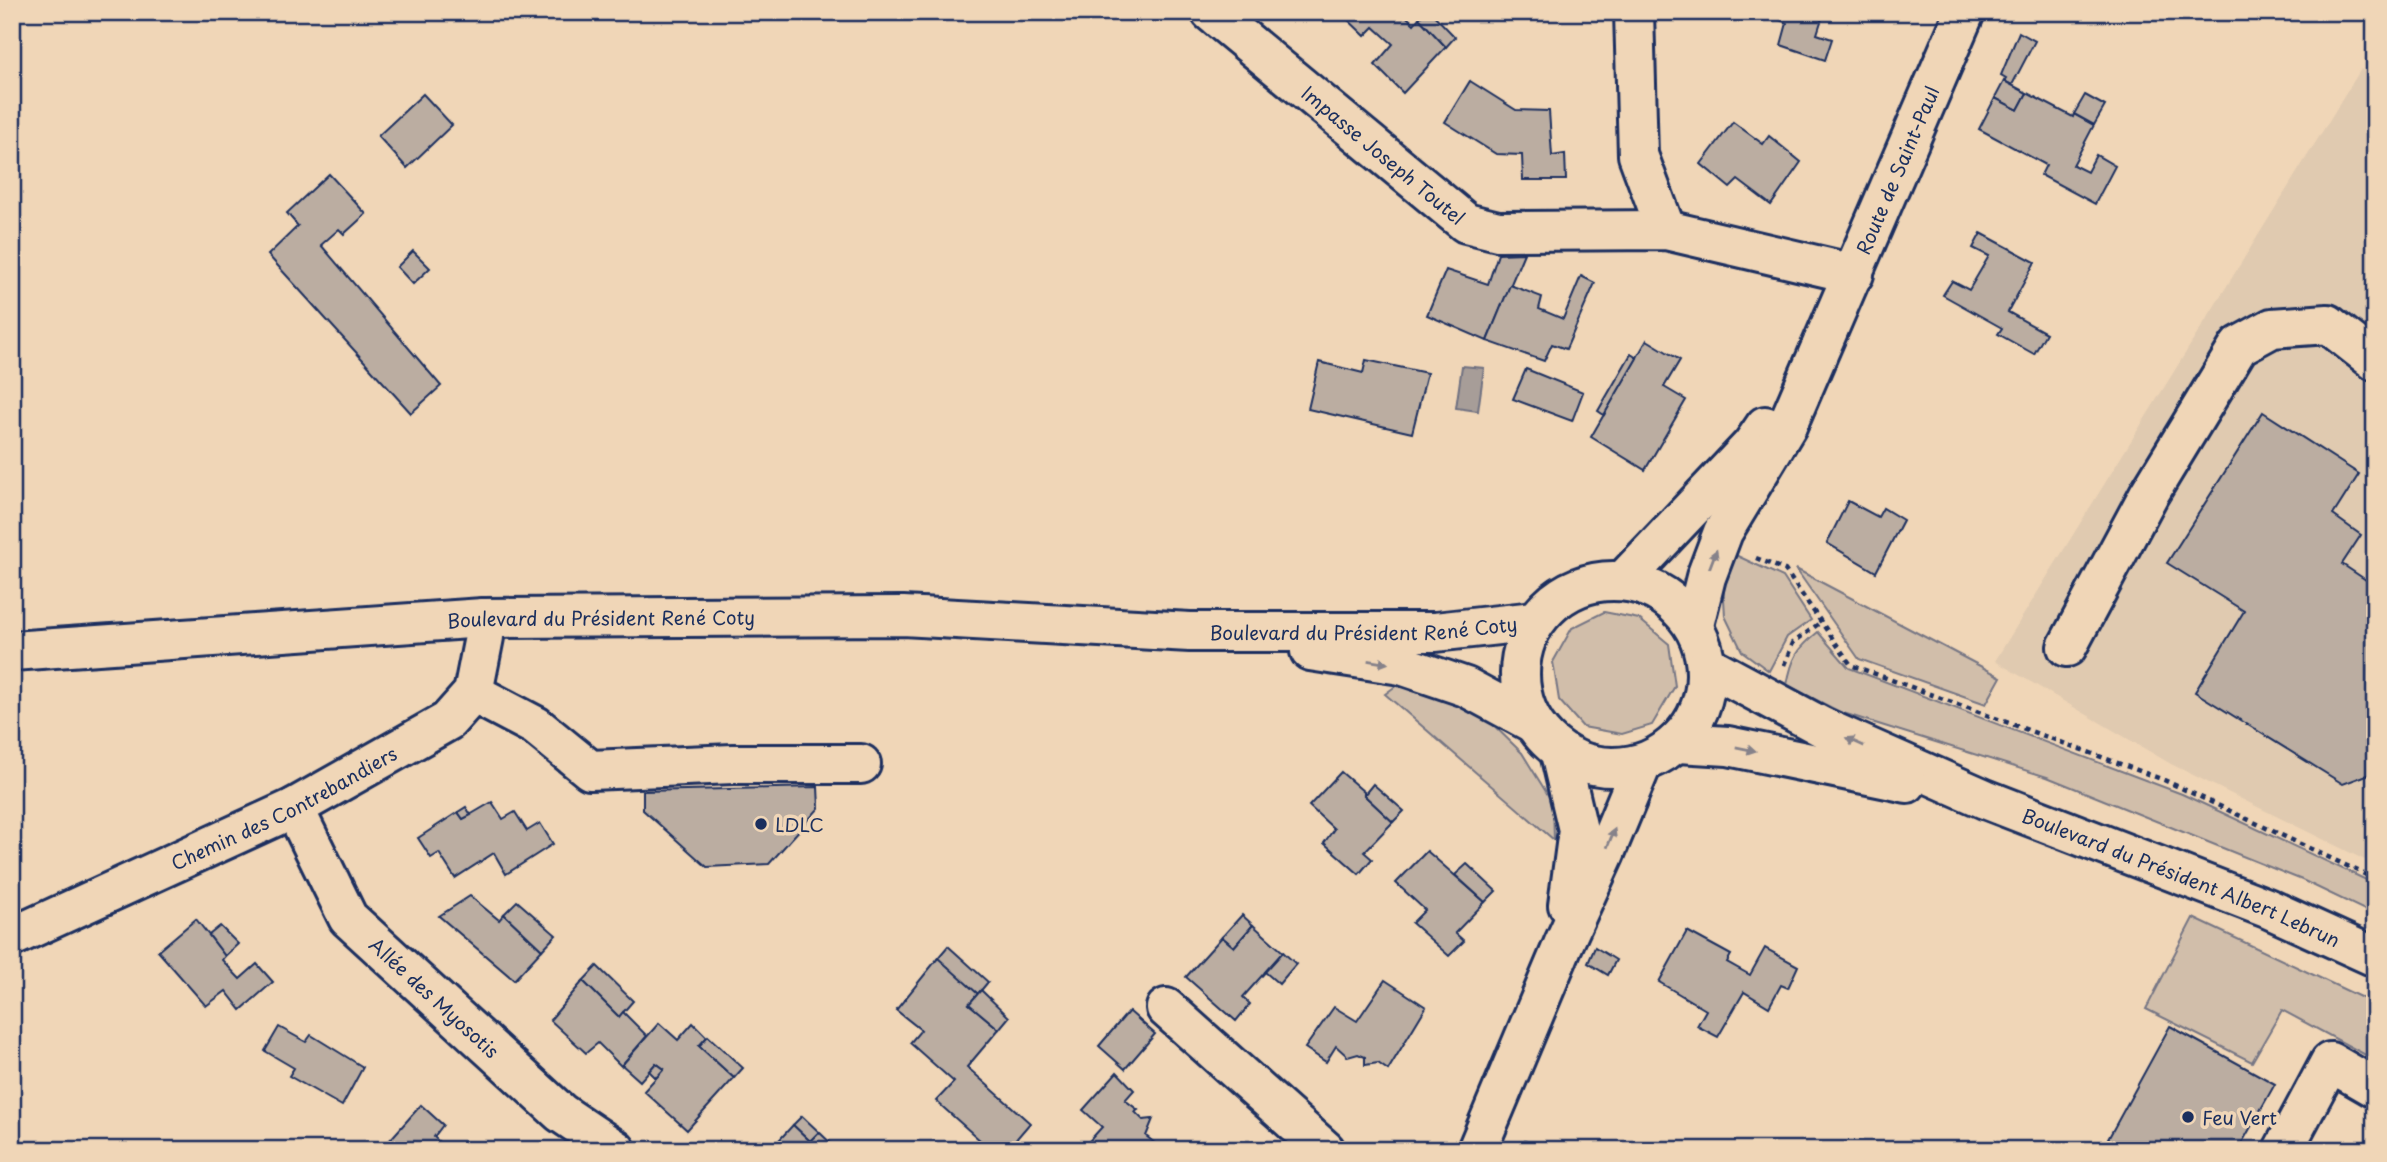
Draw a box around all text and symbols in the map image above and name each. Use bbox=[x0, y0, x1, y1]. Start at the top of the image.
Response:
street label: Impasse Joseph Toutel bbox=[1296, 79, 1471, 231]
street label: Route de Saint-Paul bbox=[1848, 82, 1946, 259]
one-way arrow bbox=[1707, 549, 1718, 570]
street label: Boulevard du Président René Coty bbox=[446, 603, 755, 634]
street label: Boulevard du Président René Coty bbox=[1209, 609, 1518, 646]
one-way arrow bbox=[1367, 657, 1389, 668]
one-way arrow bbox=[1845, 736, 1865, 748]
street label: Chemin des Contrebandiers bbox=[166, 739, 402, 877]
one-way arrow bbox=[1735, 744, 1757, 755]
street label: Boulevard du Président Albert Lebrun bbox=[2018, 801, 2345, 953]
place label: LDLC bbox=[775, 810, 824, 838]
marker: LDLC bbox=[753, 816, 769, 832]
one-way arrow bbox=[1606, 828, 1617, 849]
street label: Allée des Myosotis bbox=[364, 931, 506, 1064]
place label: Feu Vert bbox=[2202, 1103, 2277, 1131]
marker: Feu Vert bbox=[2180, 1109, 2196, 1125]

